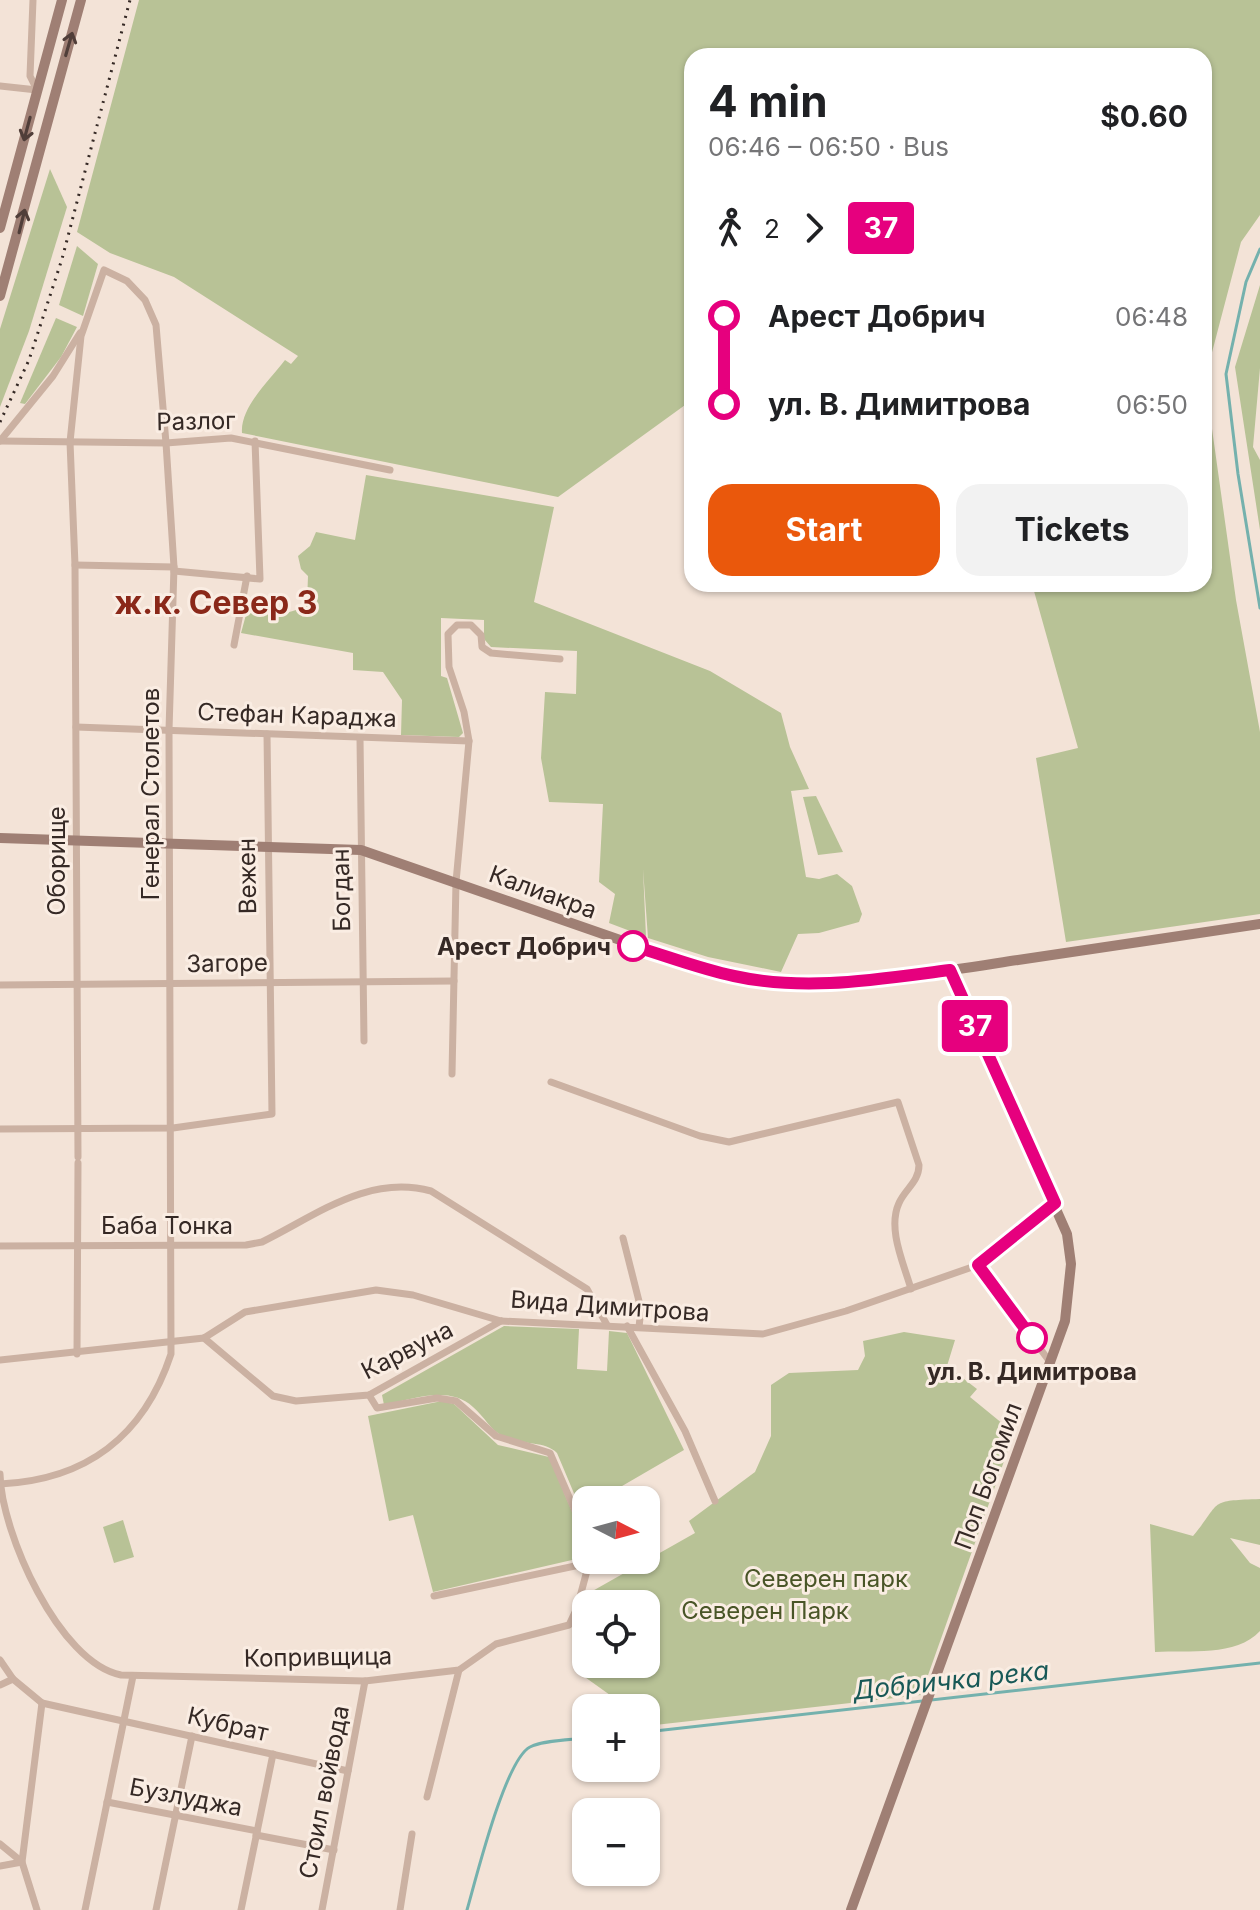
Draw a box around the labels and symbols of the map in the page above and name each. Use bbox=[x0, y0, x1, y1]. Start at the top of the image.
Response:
one-way arrow bbox=[62, 31, 77, 57]
one-way arrow bbox=[18, 116, 33, 142]
one-way arrow bbox=[15, 209, 30, 235]
street label: Разлог bbox=[156, 406, 236, 436]
district label: ж.к. Север 3 bbox=[115, 583, 317, 622]
street label: Генерал Столетов bbox=[136, 688, 165, 900]
street label: Стефан Караджа bbox=[197, 697, 397, 733]
street label: Оборище bbox=[42, 806, 71, 916]
street label: Вежен bbox=[232, 838, 262, 914]
street label: Богдан bbox=[326, 848, 356, 932]
street label: Калиакра bbox=[485, 859, 601, 925]
marker: Арест Добрич bbox=[618, 931, 648, 961]
place label: Арест Добрич bbox=[437, 932, 611, 961]
street label: Загоре bbox=[186, 948, 268, 978]
line badge: 37 bbox=[939, 1000, 1011, 1052]
street label: Баба Тонка bbox=[101, 1211, 233, 1240]
street label: Вида Димитрова bbox=[510, 1285, 710, 1327]
street label: Карвуна bbox=[356, 1315, 458, 1385]
marker: ул. В. Димитрова bbox=[1017, 1323, 1047, 1353]
place label: ул. В. Димитрова bbox=[927, 1357, 1137, 1386]
street label: Поп Богомил bbox=[948, 1399, 1028, 1553]
north arrow bbox=[572, 1486, 660, 1574]
park label: Северен парк bbox=[744, 1564, 908, 1593]
park label: Северен Парк bbox=[681, 1596, 849, 1625]
street label: Копривщица bbox=[244, 1641, 392, 1673]
water label: Добричка река bbox=[850, 1654, 1051, 1706]
street label: Кубрат bbox=[185, 1701, 271, 1747]
street label: Стоил войвода bbox=[293, 1703, 355, 1881]
street label: Бузлуджа bbox=[127, 1772, 245, 1822]

